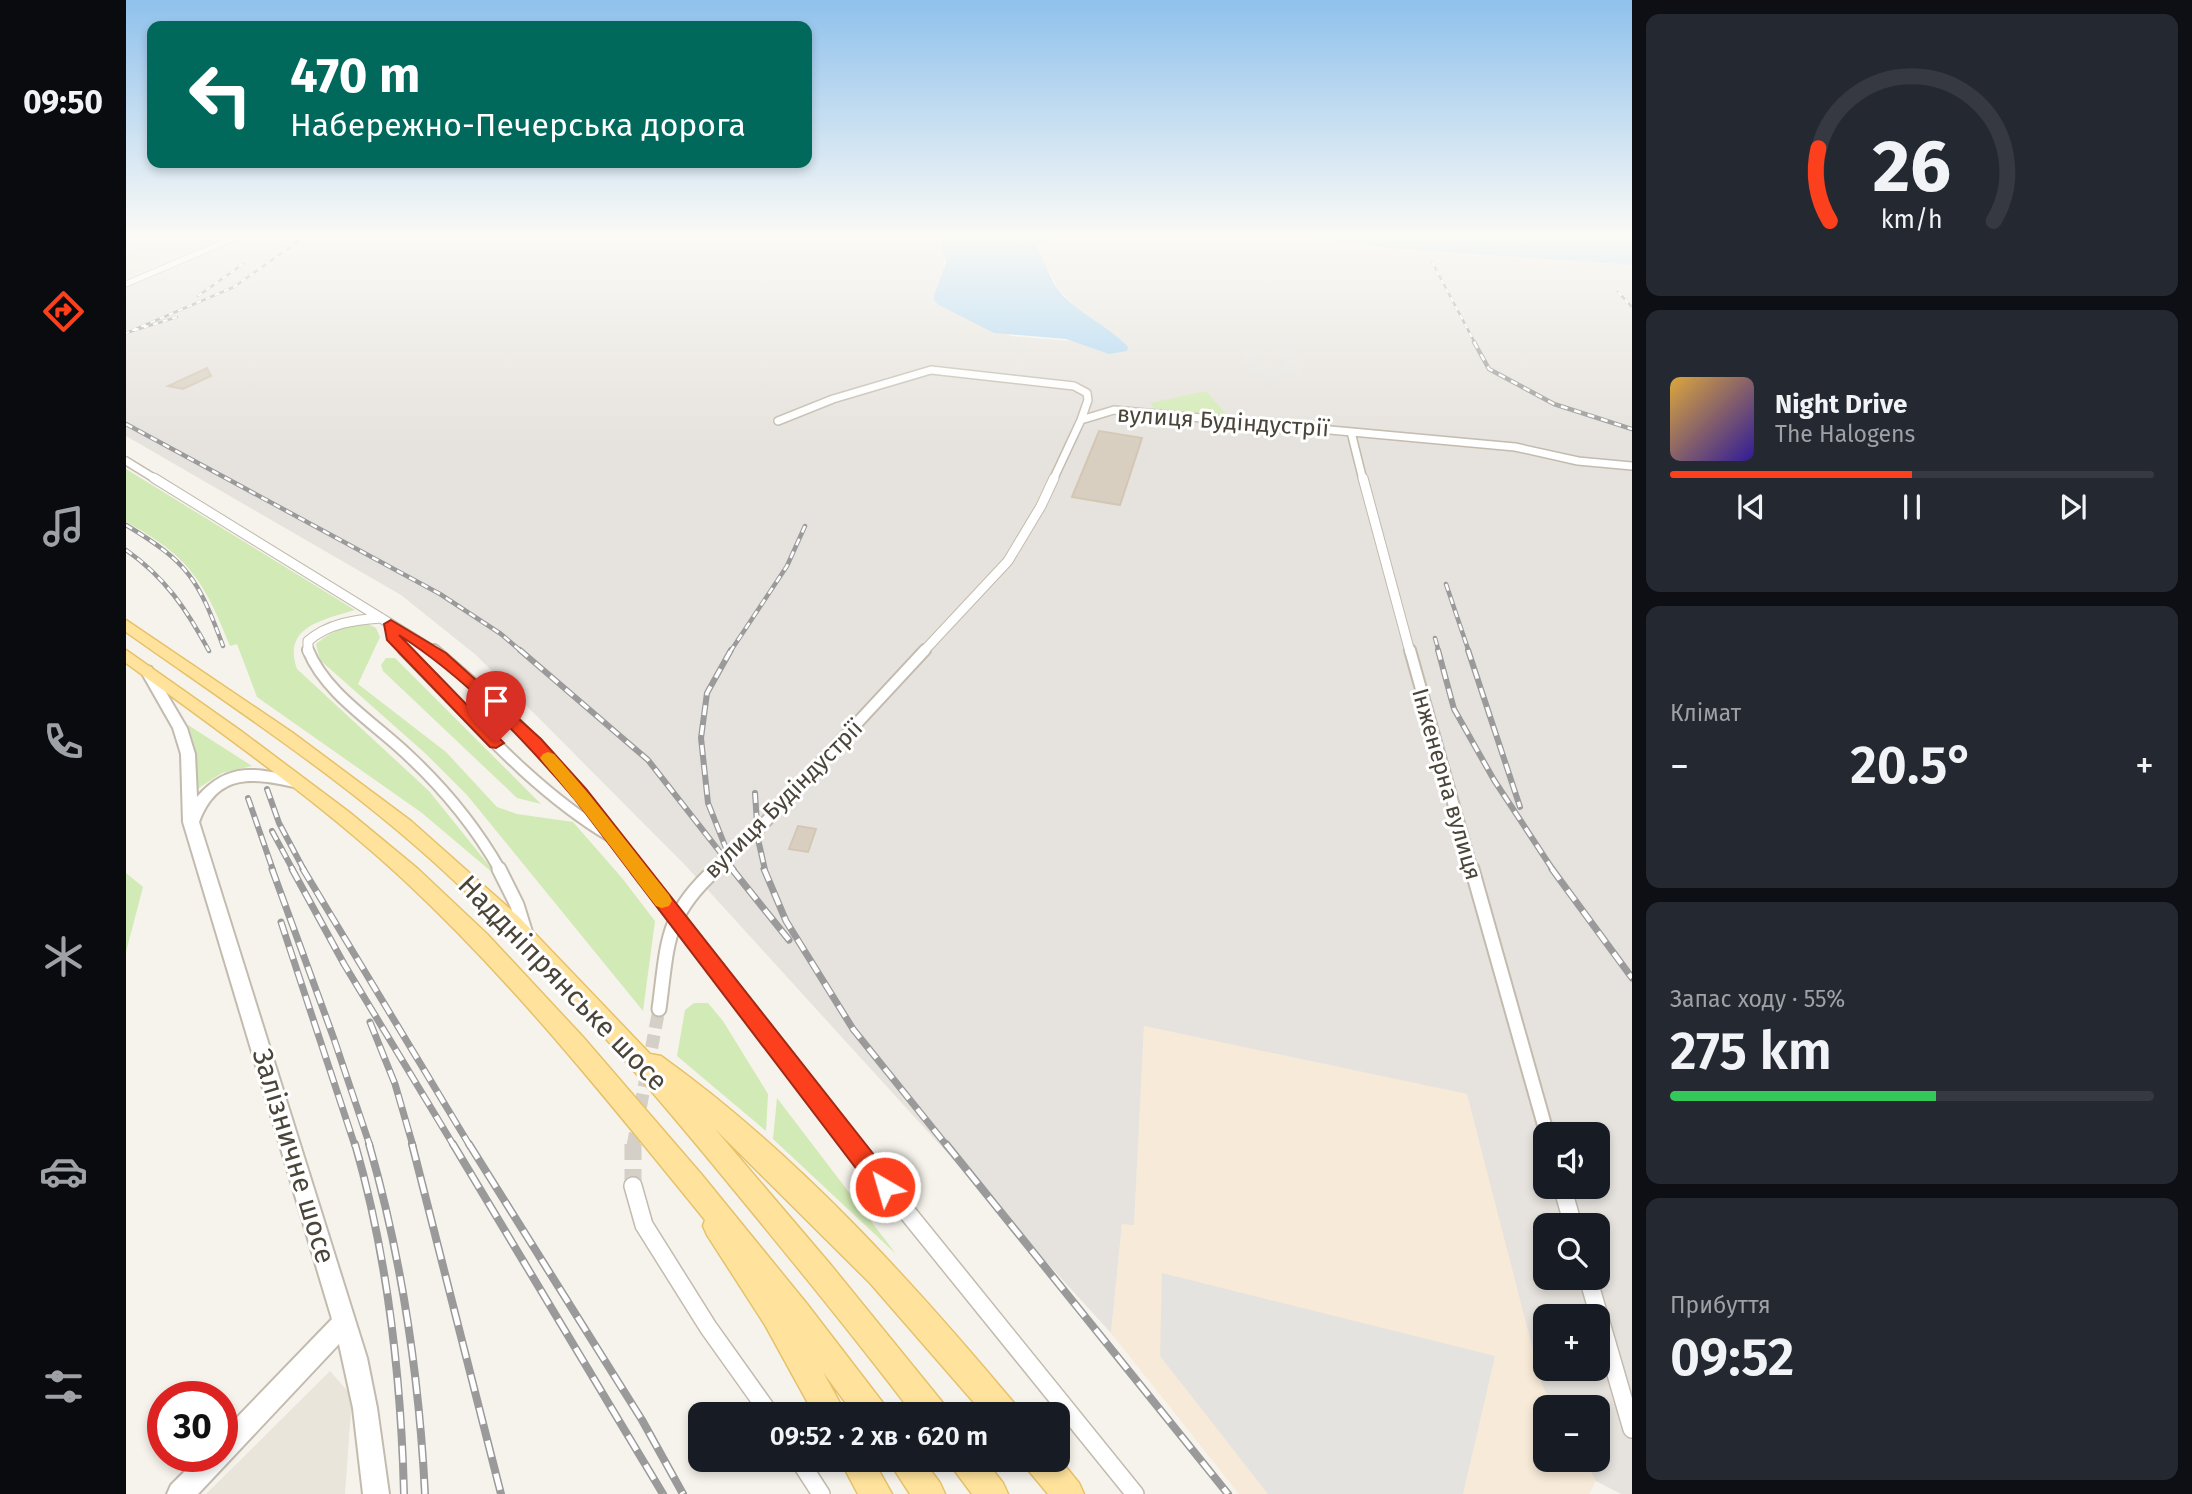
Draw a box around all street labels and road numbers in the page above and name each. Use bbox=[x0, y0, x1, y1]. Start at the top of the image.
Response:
street label: вулиця Будіндустрії bbox=[1116, 400, 1331, 442]
street label: Інженерна вулиця bbox=[1406, 685, 1488, 883]
street label: вулиця Будіндустрії bbox=[698, 714, 868, 884]
street label: Наддніпрянське шосе bbox=[452, 868, 674, 1098]
street label: Залізничне шосе bbox=[246, 1045, 342, 1267]

